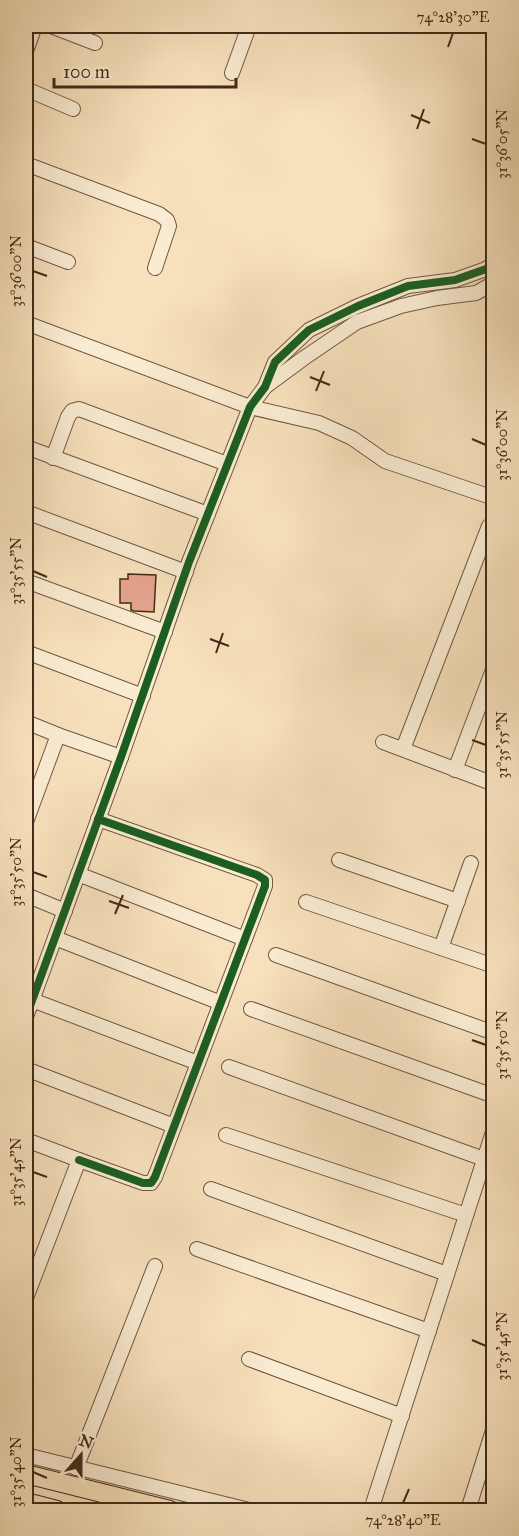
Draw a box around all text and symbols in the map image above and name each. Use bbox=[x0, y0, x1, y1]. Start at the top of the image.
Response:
text: 74°28'30"E bbox=[416, 8, 490, 26]
scale bar bbox=[54, 51, 236, 89]
text: 100 m bbox=[63, 61, 110, 83]
text: 31°36'05"N bbox=[493, 109, 511, 179]
text: 31°36'00"N bbox=[7, 235, 25, 307]
text: 31°36'00"N bbox=[493, 409, 511, 481]
text: 31°35'55"N bbox=[7, 537, 25, 605]
text: 31°35'55"N bbox=[493, 711, 511, 779]
text: 31°35'50"N bbox=[7, 837, 25, 907]
text: 31°35'50"N bbox=[493, 1010, 511, 1080]
text: 31°35'45"N bbox=[7, 1137, 25, 1207]
text: 31°35'45"N bbox=[493, 1311, 511, 1381]
north arrow bbox=[51, 1425, 111, 1485]
text: N bbox=[76, 1430, 96, 1453]
text: 31°35'40"N bbox=[7, 1436, 25, 1507]
text: 74°28'40"E bbox=[365, 1511, 441, 1529]

